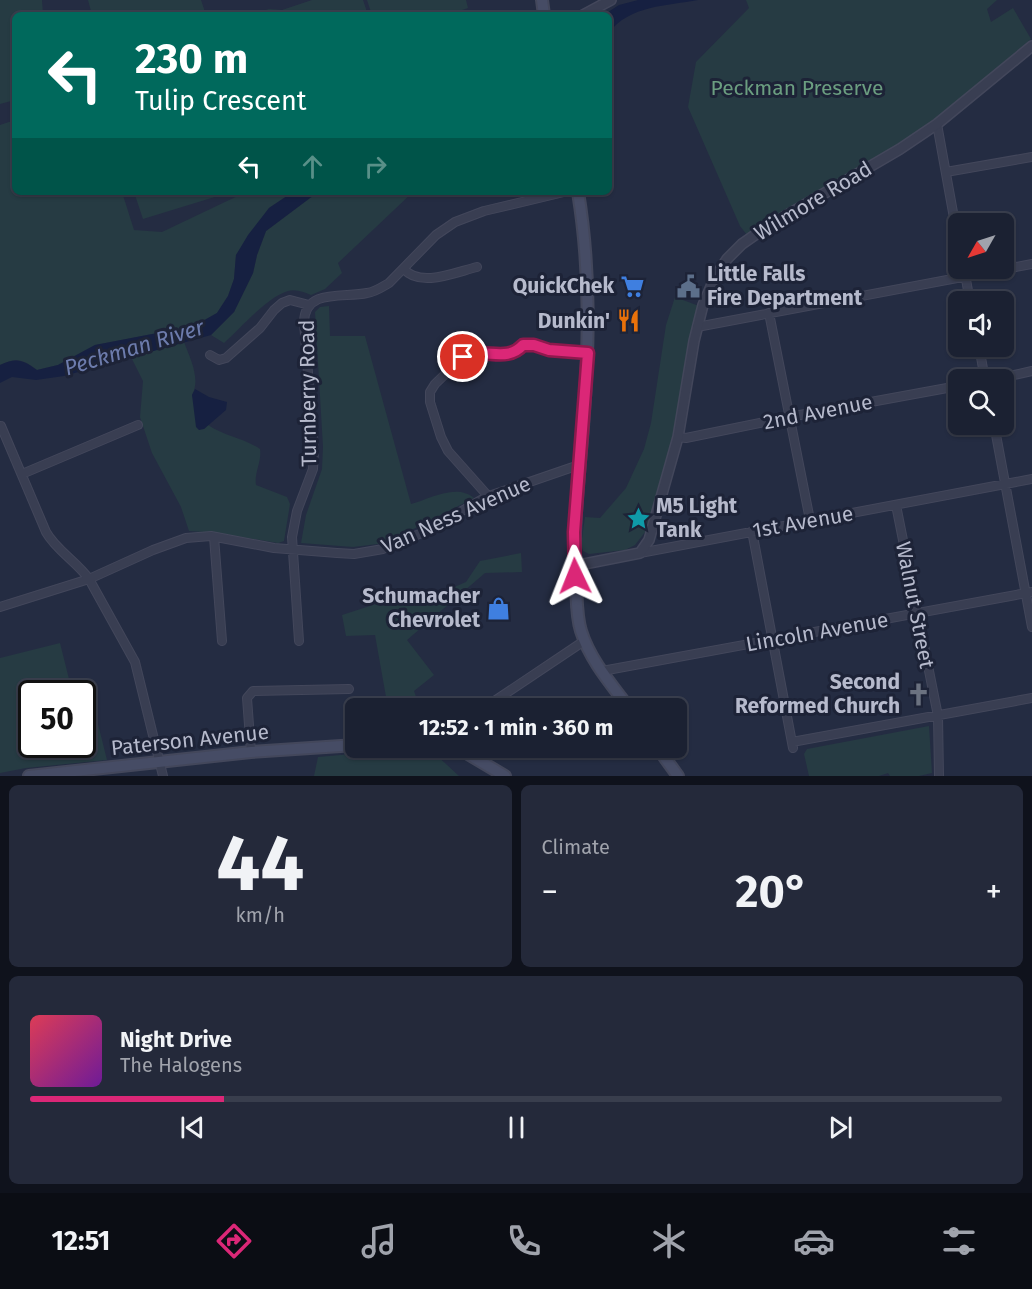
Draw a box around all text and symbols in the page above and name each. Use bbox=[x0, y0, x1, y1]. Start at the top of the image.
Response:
text: 230 m bbox=[135, 34, 248, 84]
icon: left bbox=[36, 36, 114, 114]
park label: Peckman Preserve bbox=[711, 75, 883, 101]
text: Tulip Crescent bbox=[135, 85, 307, 117]
icon: left bbox=[233, 150, 266, 183]
icon: ahead bbox=[296, 150, 329, 183]
icon: right bbox=[359, 150, 392, 183]
street label: Wilmore Road bbox=[749, 156, 877, 246]
north arrow bbox=[948, 213, 1014, 279]
map controls bbox=[948, 213, 1014, 435]
place label: Little Falls Fire Department bbox=[707, 261, 863, 311]
place label: QuickChek bbox=[513, 273, 614, 299]
supermarket icon: QuickChek bbox=[619, 273, 645, 299]
public building icon: Little Falls Fire Department bbox=[676, 273, 702, 299]
button: sound bbox=[948, 291, 1014, 357]
place label: Dunkin' bbox=[538, 308, 610, 334]
restaurant icon: Dunkin' bbox=[615, 308, 641, 334]
water label: Peckman River bbox=[61, 313, 208, 382]
street label: Turnberry Road bbox=[294, 319, 322, 467]
pin bbox=[437, 331, 488, 382]
icon: arrive bbox=[446, 340, 479, 373]
button: search bbox=[948, 369, 1014, 435]
street label: 2nd Avenue bbox=[761, 389, 875, 435]
street label: Van Ness Avenue bbox=[377, 470, 535, 560]
place label: M5 Light Tank bbox=[656, 493, 738, 543]
street label: 1st Avenue bbox=[751, 500, 855, 544]
place icon: M5 Light Tank bbox=[625, 505, 651, 531]
street label: Walnut Street bbox=[890, 539, 940, 671]
position arrow bbox=[543, 544, 607, 608]
place label: Schumacher Chevrolet bbox=[362, 583, 481, 633]
shop icon: Schumacher Chevrolet bbox=[485, 595, 511, 621]
street label: Lincoln Avenue bbox=[744, 607, 890, 657]
place label: Second Reformed Church bbox=[735, 669, 900, 719]
speed limit sign: 50 bbox=[18, 680, 96, 758]
church icon: Second Reformed Church bbox=[905, 681, 931, 707]
text: 12:52 · 1 min · 360 m bbox=[419, 714, 613, 741]
street label: Paterson Avenue bbox=[110, 719, 270, 761]
text: 44 bbox=[216, 817, 304, 911]
text: Climate bbox=[542, 835, 610, 859]
text: 20° bbox=[735, 865, 808, 919]
text: − bbox=[542, 872, 558, 912]
text: + bbox=[986, 872, 1002, 912]
text: km/h bbox=[236, 903, 285, 927]
text: Night Drive bbox=[120, 1026, 232, 1053]
text: The Halogens bbox=[120, 1053, 242, 1077]
icon: previous bbox=[176, 1111, 209, 1144]
icon: pause bbox=[500, 1111, 533, 1144]
icon: next bbox=[824, 1111, 857, 1144]
icon: directions bbox=[213, 1220, 255, 1262]
icon: music bbox=[358, 1220, 400, 1262]
icon: phone bbox=[503, 1220, 545, 1262]
icon: climate bbox=[648, 1220, 690, 1262]
icon: car bbox=[793, 1220, 835, 1262]
icon: filters bbox=[938, 1220, 980, 1262]
text: 12:51 bbox=[52, 1225, 110, 1257]

